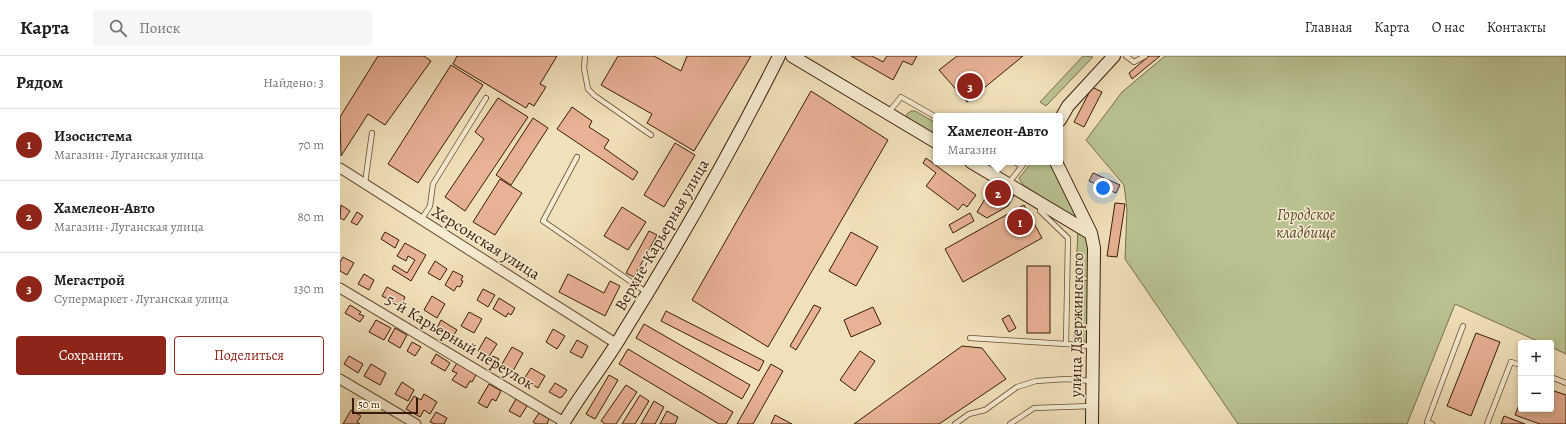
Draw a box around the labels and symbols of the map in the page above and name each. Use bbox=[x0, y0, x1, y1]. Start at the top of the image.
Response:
pin: 3 bbox=[957, 71, 983, 101]
street label: Верхне-Карьерная улица bbox=[610, 155, 715, 315]
pin: 2 bbox=[985, 178, 1011, 208]
your location bbox=[1093, 178, 1113, 198]
street label: Херсонская улица bbox=[428, 201, 545, 285]
park label: Городское кладбище bbox=[1276, 204, 1336, 244]
pin: 1 bbox=[1007, 207, 1033, 237]
street label: улица Дзержинского bbox=[1065, 252, 1089, 399]
street label: 5-й Карьерный переулок bbox=[381, 289, 539, 395]
scale bar bbox=[352, 396, 418, 415]

